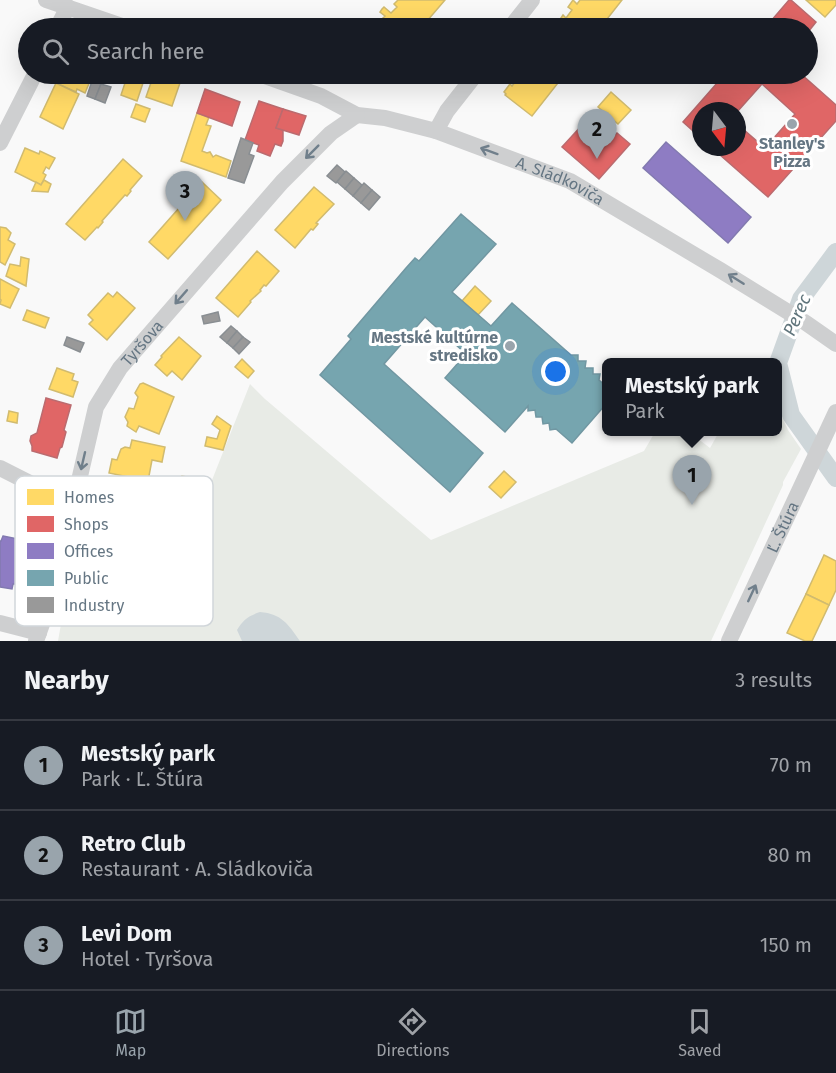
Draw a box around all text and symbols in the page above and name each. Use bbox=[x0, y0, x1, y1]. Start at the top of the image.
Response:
search box bbox=[18, 18, 818, 84]
icon: search bbox=[39, 35, 72, 68]
text: Search here bbox=[87, 38, 205, 65]
north arrow bbox=[692, 102, 746, 156]
pin: 2 bbox=[578, 110, 616, 159]
marker: Stanley's Pizza bbox=[785, 117, 799, 131]
place label: Stanley's Pizza bbox=[759, 134, 825, 171]
one-way arrow bbox=[480, 144, 499, 155]
one-way arrow bbox=[304, 145, 319, 160]
street label: A. Sládkoviča bbox=[513, 153, 607, 209]
pin: 3 bbox=[166, 172, 204, 221]
one-way arrow bbox=[727, 273, 744, 286]
one-way arrow bbox=[174, 289, 188, 304]
water label: Perec bbox=[778, 290, 816, 339]
street label: Tyršova bbox=[117, 316, 167, 370]
place label: Mestské kultúrne stredisko bbox=[371, 328, 498, 365]
marker: Mestské kultúrne stredisko bbox=[503, 339, 517, 353]
your location bbox=[541, 357, 570, 386]
popup bbox=[602, 358, 782, 436]
text: Mestský park bbox=[625, 372, 759, 399]
text: Park bbox=[625, 399, 664, 423]
one-way arrow bbox=[77, 451, 89, 470]
pin: 1 bbox=[672, 456, 712, 505]
legend bbox=[15, 476, 213, 626]
text: Homes bbox=[64, 488, 114, 507]
street label: Ľ. Štúra bbox=[763, 498, 803, 556]
text: Shops bbox=[64, 515, 108, 534]
text: Offices bbox=[64, 542, 113, 561]
text: Public bbox=[64, 569, 109, 588]
one-way arrow bbox=[746, 585, 758, 603]
text: Industry bbox=[64, 596, 124, 615]
text: Nearby bbox=[24, 665, 109, 696]
text: 3 results bbox=[735, 668, 812, 692]
text: Mestský park bbox=[81, 740, 215, 767]
text: 1 bbox=[39, 753, 48, 777]
text: 70 m bbox=[770, 753, 812, 777]
text: Park · Ľ. Štúra bbox=[81, 767, 203, 791]
text: Retro Club bbox=[81, 830, 186, 857]
text: 2 bbox=[38, 843, 49, 867]
text: 80 m bbox=[767, 843, 812, 867]
text: Restaurant · A. Sládkoviča bbox=[81, 857, 313, 881]
text: Levi Dom bbox=[81, 920, 172, 947]
text: 3 bbox=[38, 933, 49, 957]
text: 150 m bbox=[760, 933, 812, 957]
text: Hotel · Tyršova bbox=[81, 947, 214, 971]
tab: Map bbox=[114, 1005, 147, 1060]
tab: Directions bbox=[376, 1005, 450, 1060]
tab: Saved bbox=[678, 1005, 722, 1060]

